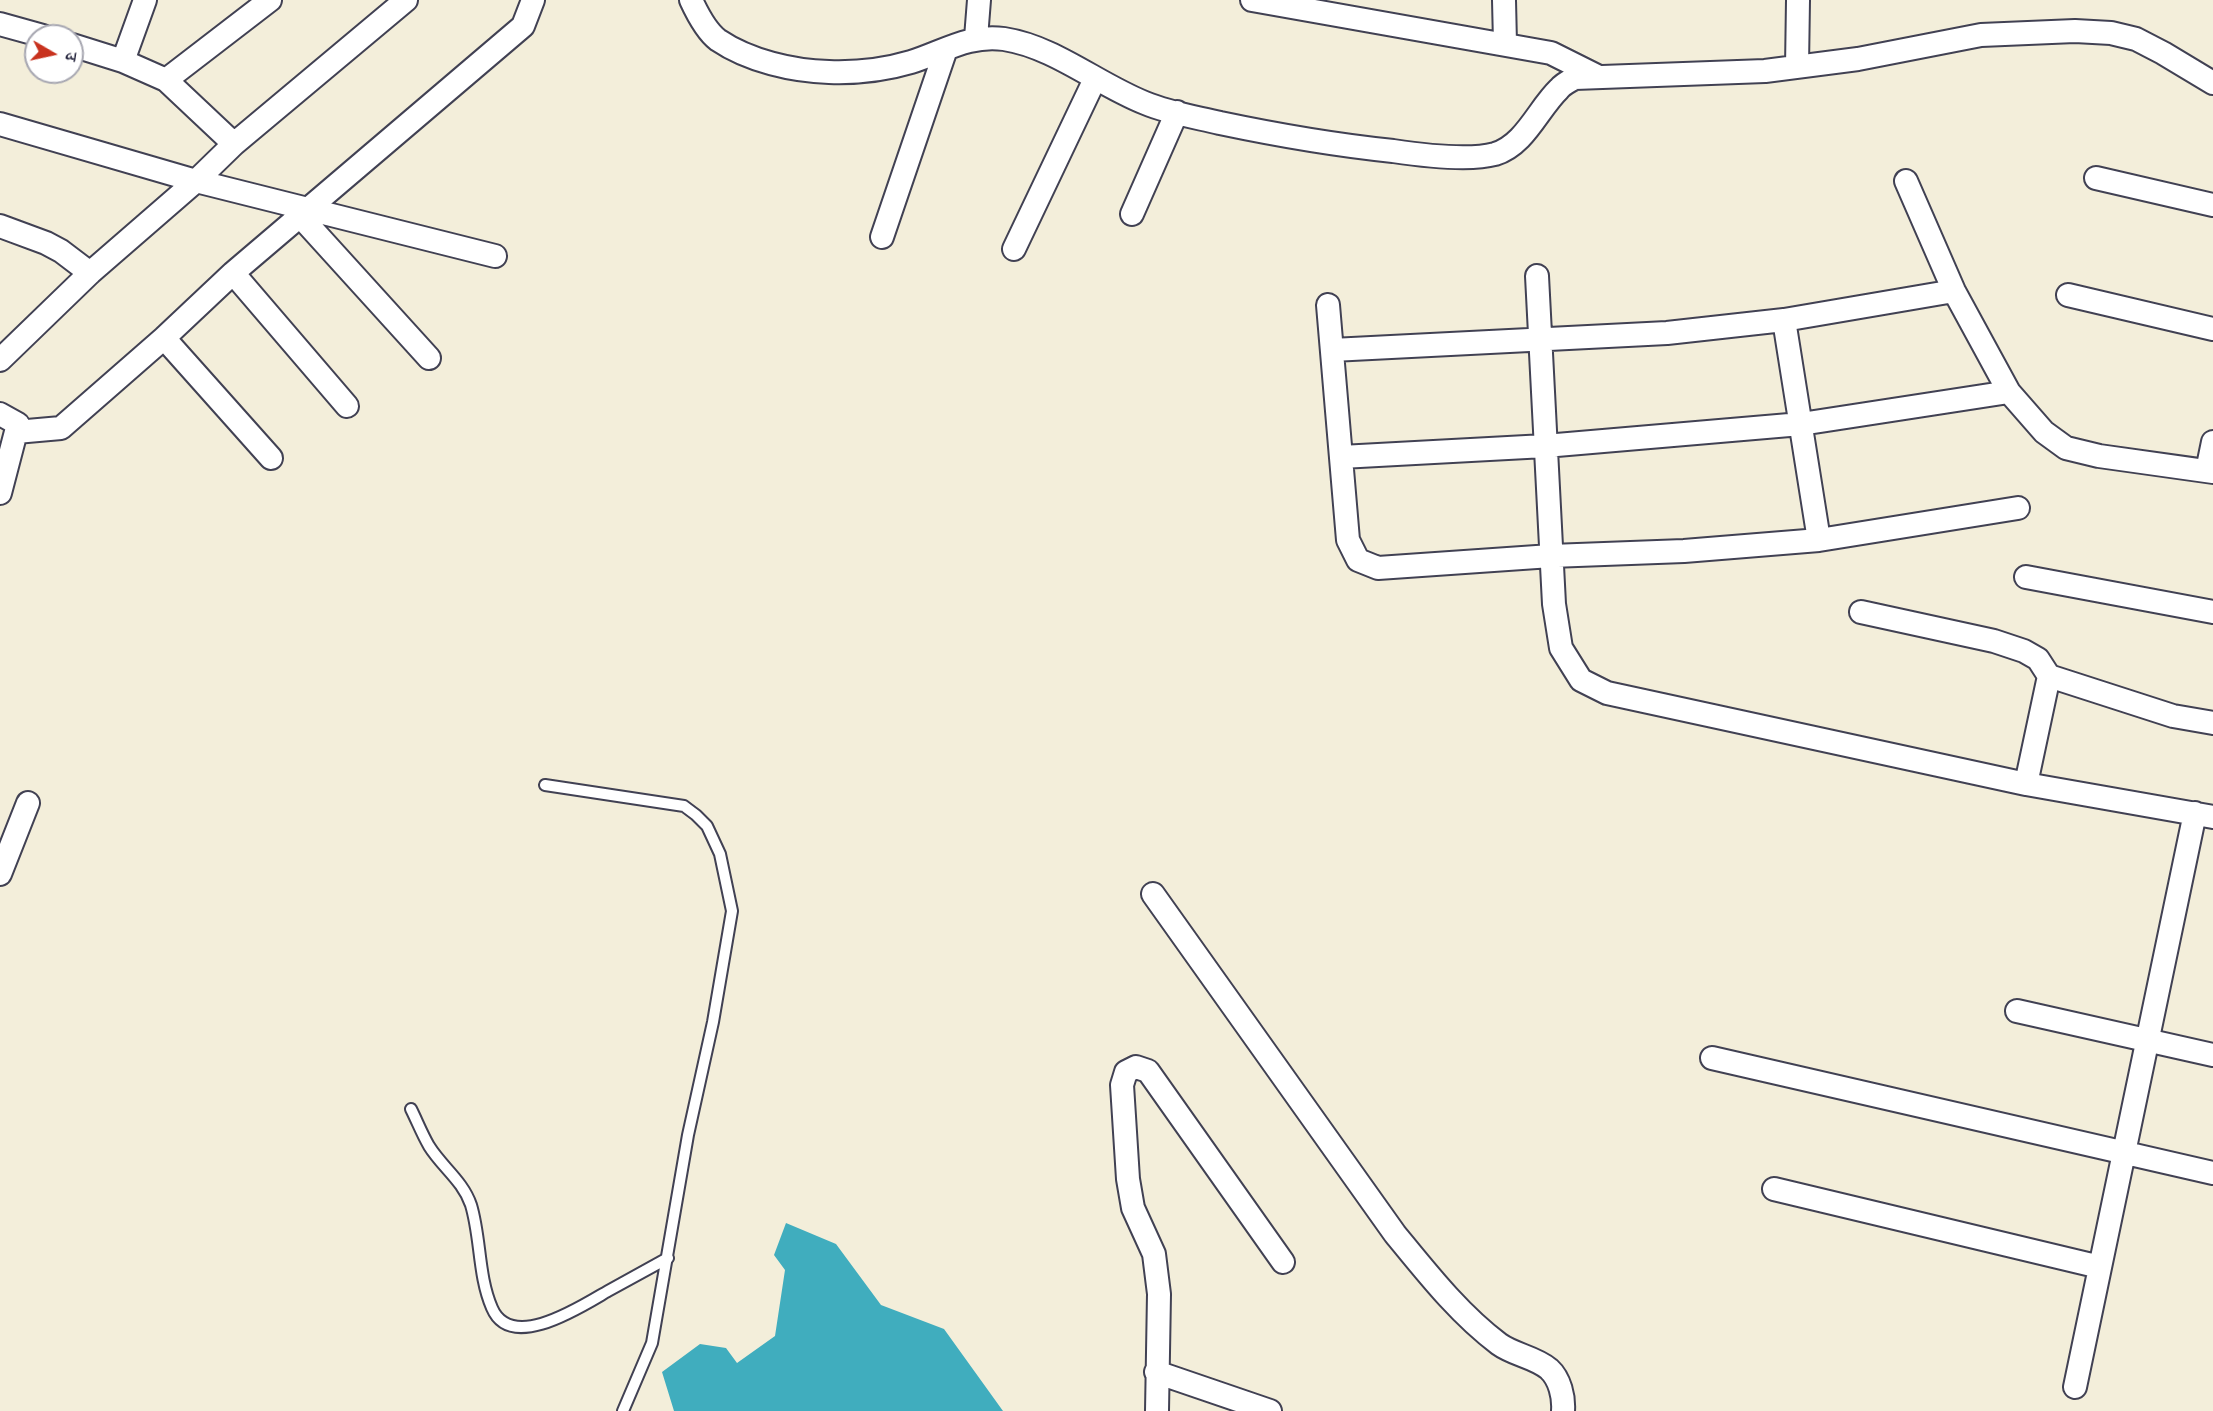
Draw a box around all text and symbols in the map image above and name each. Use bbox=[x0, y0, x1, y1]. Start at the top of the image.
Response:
north arrow bbox=[24, 24, 84, 84]
text: उ bbox=[59, 51, 80, 62]

